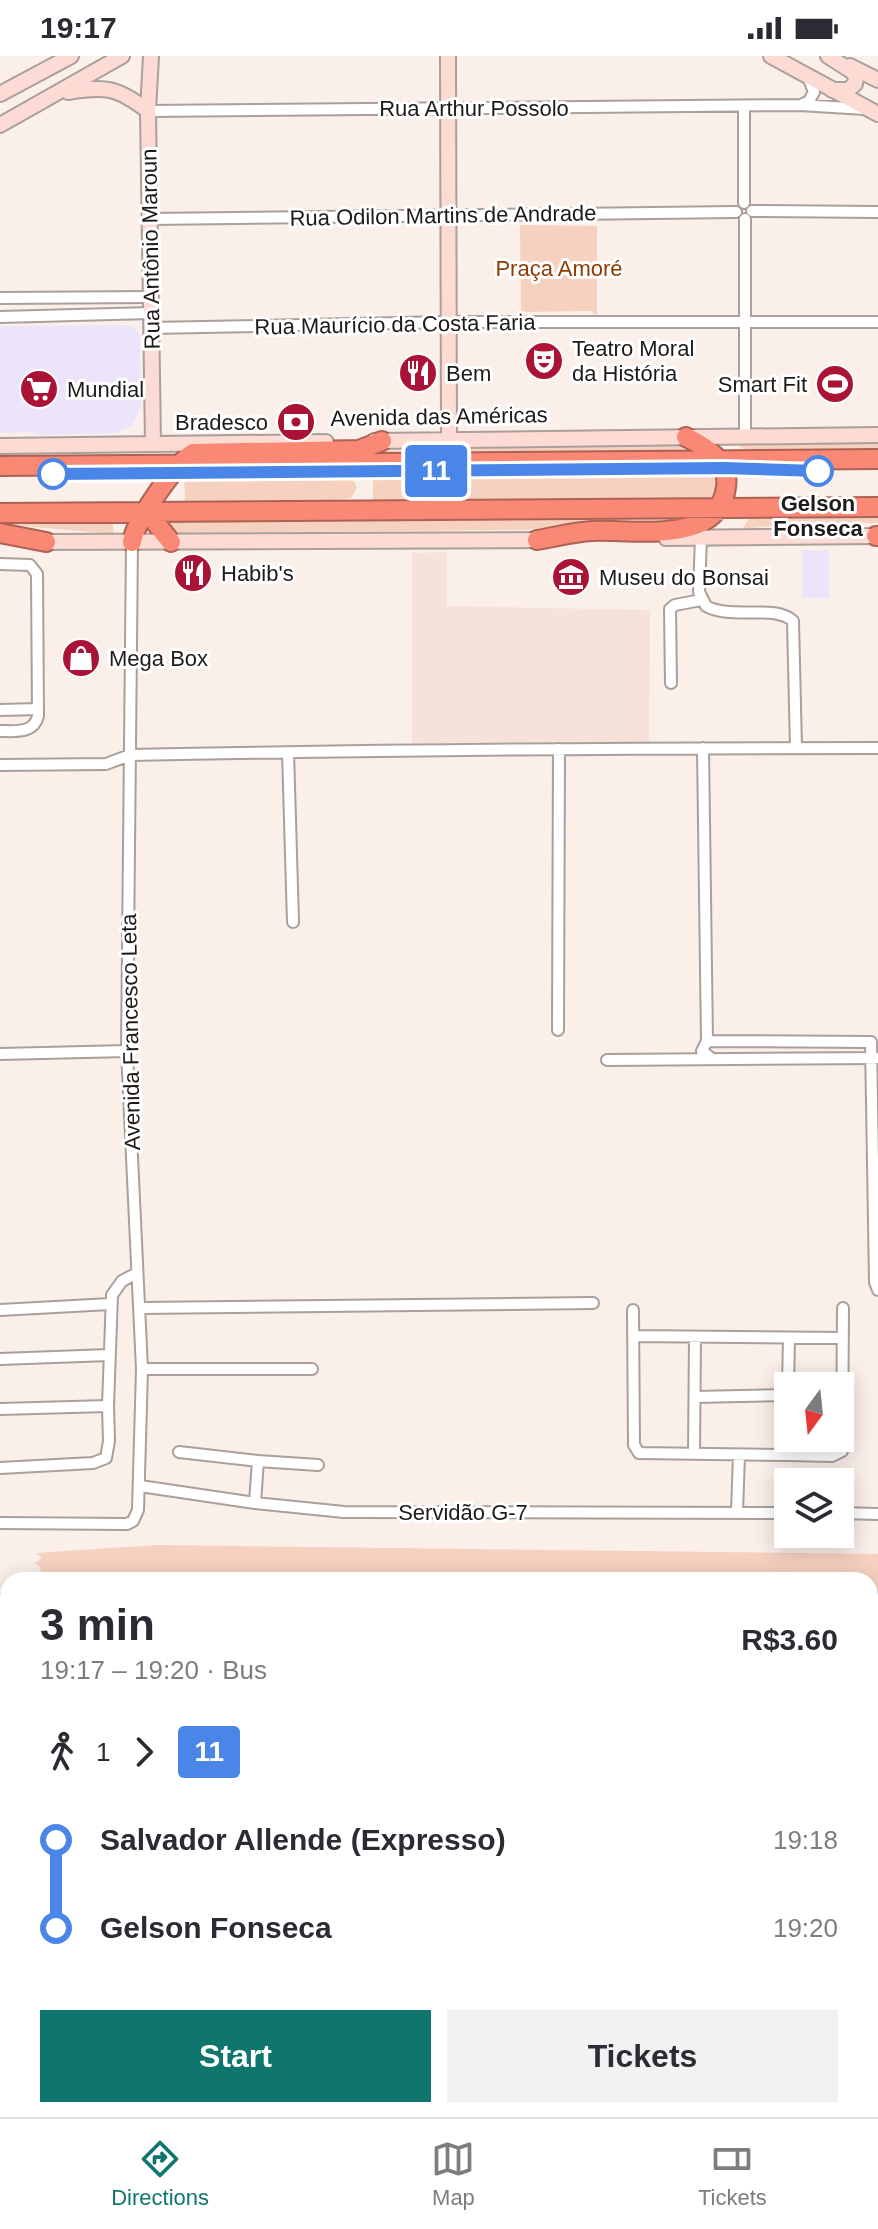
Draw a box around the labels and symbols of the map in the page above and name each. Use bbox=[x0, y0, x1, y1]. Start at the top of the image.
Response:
street label: Rua Arthur Possolo bbox=[379, 96, 569, 121]
street label: Rua Antônio Maroun bbox=[136, 148, 165, 349]
street label: Rua Odilon Martins de Andrade bbox=[289, 200, 597, 231]
park label: Praça Amoré bbox=[495, 256, 623, 281]
street label: Rua Maurício da Costa Faria bbox=[254, 310, 537, 339]
place label: Teatro Moral da História bbox=[572, 336, 694, 386]
theatre icon: Teatro Moral da História bbox=[523, 340, 565, 382]
restaurant icon: Bem bbox=[397, 352, 439, 394]
place label: Bem bbox=[446, 361, 491, 386]
sports icon: Smart Fit bbox=[814, 363, 856, 405]
supermarket icon: Mundial bbox=[18, 368, 60, 410]
place label: Smart Fit bbox=[718, 372, 807, 397]
place label: Mundial bbox=[67, 377, 144, 402]
bank icon: Bradesco bbox=[275, 401, 317, 443]
street label: Avenida das Américas bbox=[330, 402, 548, 431]
place label: Bradesco bbox=[175, 410, 268, 435]
line badge: 11 bbox=[400, 445, 472, 497]
marker: Gelson Fonseca bbox=[803, 456, 833, 486]
unlabelled marker bbox=[38, 459, 68, 489]
place label: Gelson Fonseca bbox=[773, 491, 863, 541]
restaurant icon: Habib's bbox=[172, 552, 214, 594]
museum icon: Museu do Bonsai bbox=[550, 556, 592, 598]
place label: Habib's bbox=[221, 561, 294, 586]
place label: Museu do Bonsai bbox=[599, 565, 769, 590]
shop icon: Mega Box bbox=[60, 637, 102, 679]
place label: Mega Box bbox=[109, 646, 208, 671]
street label: Avenida Francesco Leta bbox=[116, 913, 145, 1151]
north arrow bbox=[774, 1372, 854, 1452]
street label: Servidão G-7 bbox=[398, 1500, 528, 1525]

